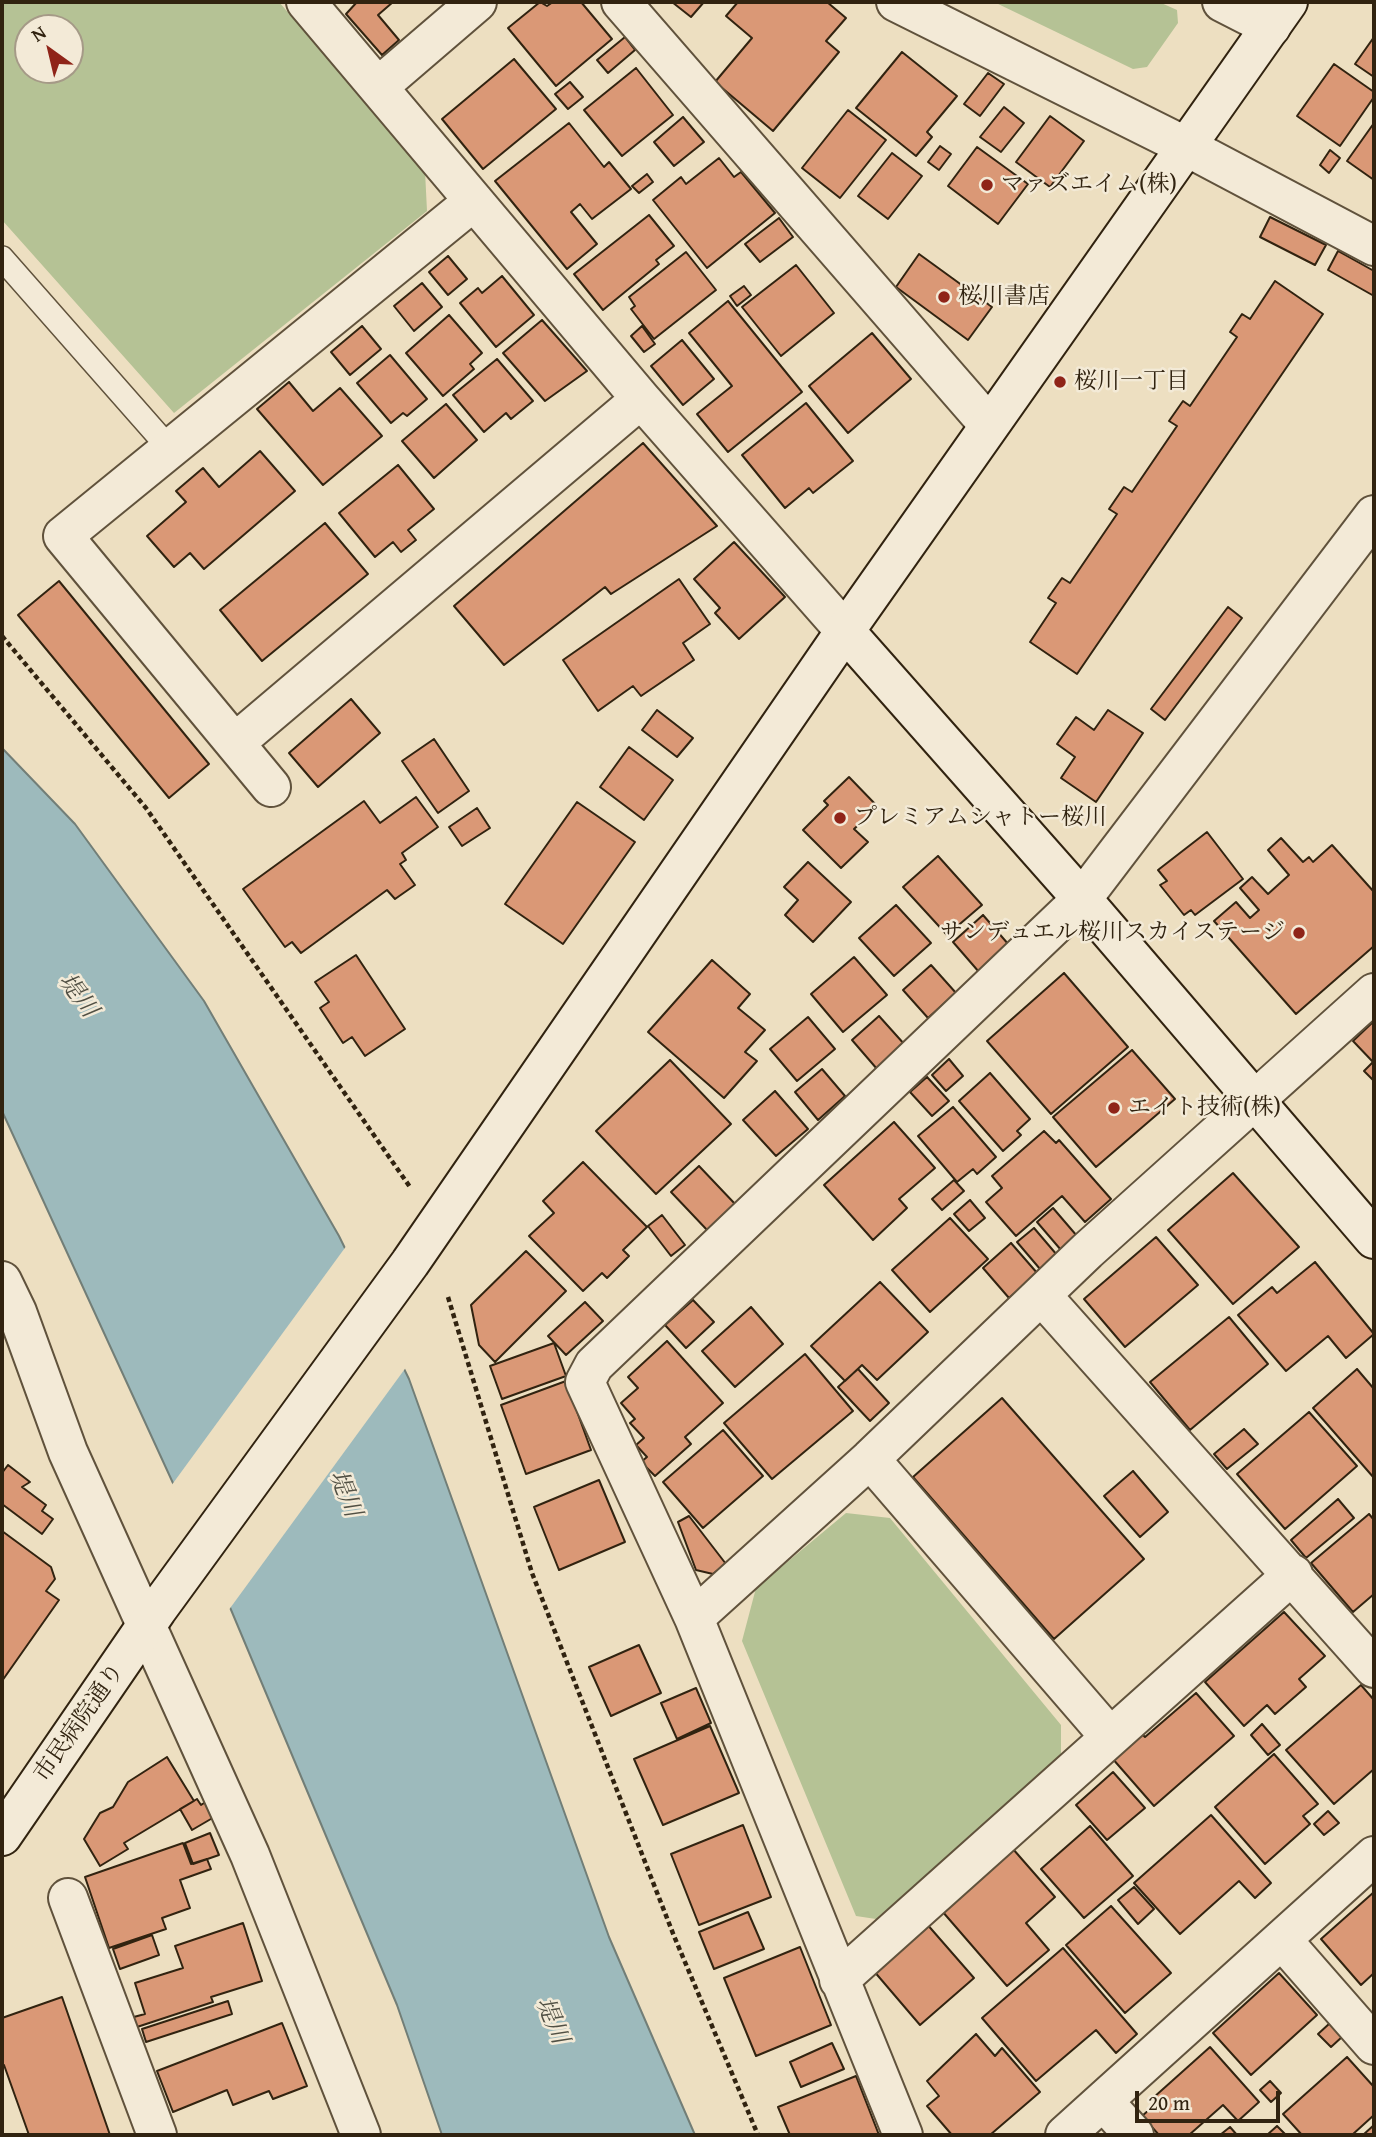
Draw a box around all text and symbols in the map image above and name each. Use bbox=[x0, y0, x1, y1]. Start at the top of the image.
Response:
north arrow bbox=[14, 14, 84, 84]
text: N bbox=[25, 18, 51, 48]
place label: マァズエイム(株) bbox=[1001, 171, 1177, 199]
marker: マァズエイム(株) bbox=[979, 177, 995, 193]
place label: 桜川書店 bbox=[958, 283, 1050, 311]
marker: 桜川書店 bbox=[936, 289, 952, 305]
place label: 桜川一丁目 bbox=[1074, 368, 1189, 396]
marker: 桜川一丁目 bbox=[1052, 374, 1068, 390]
place label: プレミアムシャトー桜川 bbox=[854, 804, 1107, 832]
marker: プレミアムシャトー桜川 bbox=[832, 810, 848, 826]
place label: サンデュエル桜川スカイステージ bbox=[940, 919, 1285, 947]
marker: サンデュエル桜川スカイステージ bbox=[1291, 925, 1307, 941]
water label: 堤川 bbox=[51, 968, 103, 1024]
place label: エイト技術(株) bbox=[1128, 1094, 1281, 1122]
marker: エイト技術(株) bbox=[1106, 1100, 1122, 1116]
water label: 堤川 bbox=[322, 1466, 366, 1522]
street label: 市民病院通り bbox=[29, 1659, 131, 1787]
water label: 堤川 bbox=[528, 1993, 574, 2049]
scale bar bbox=[1138, 2078, 1283, 2122]
text: 20 m bbox=[1148, 2087, 1190, 2118]

